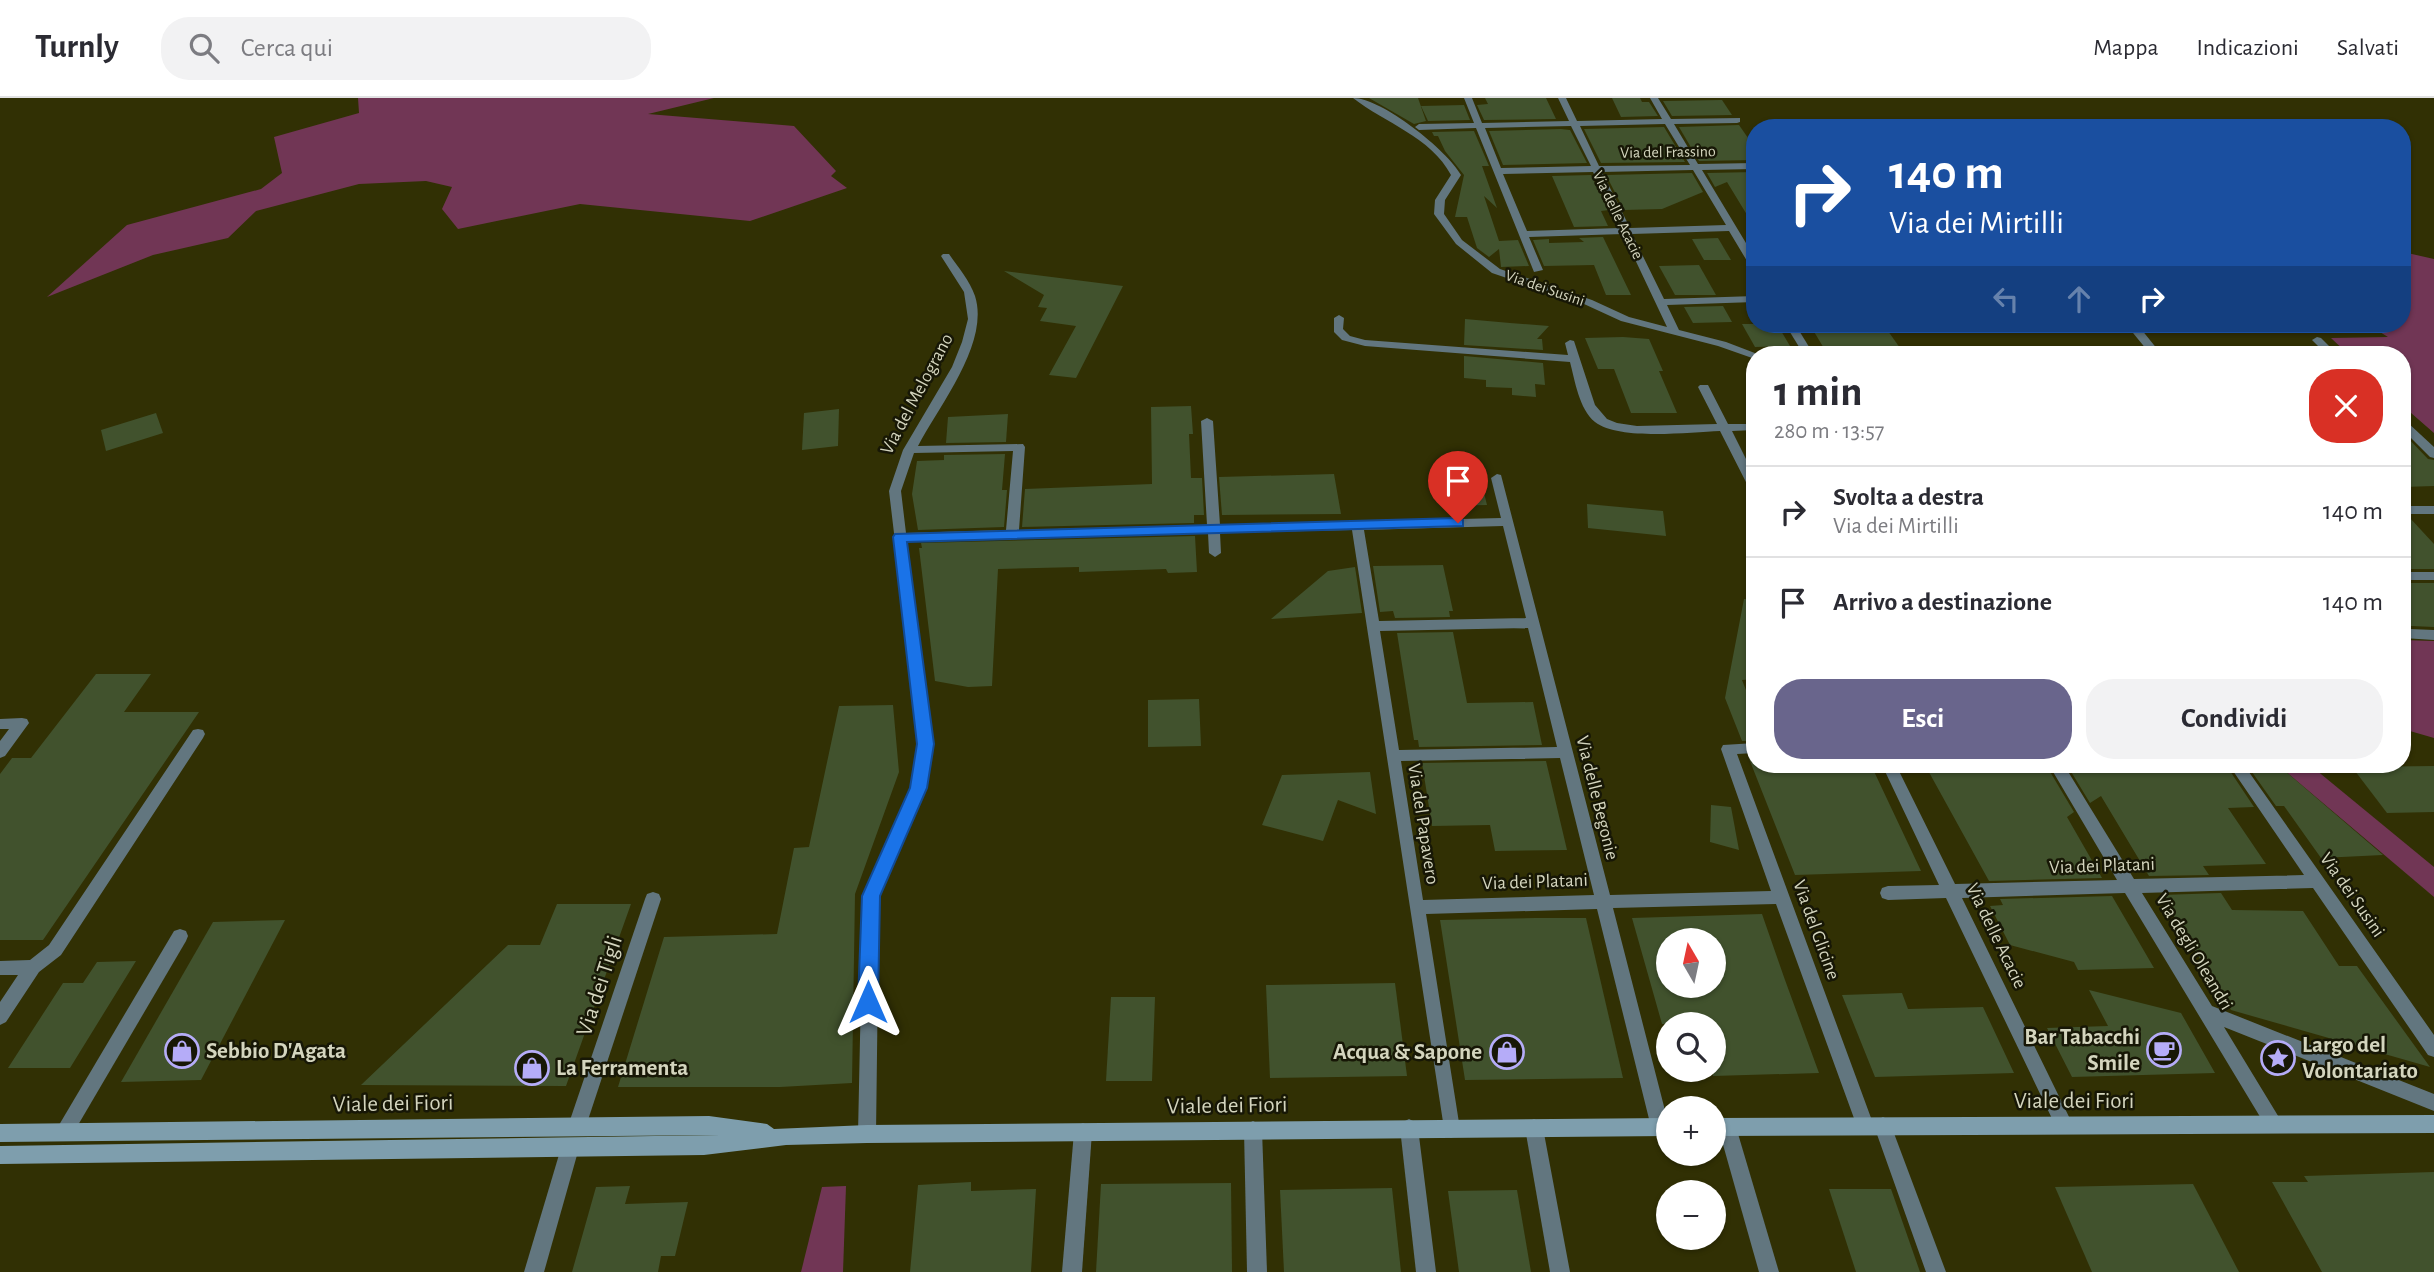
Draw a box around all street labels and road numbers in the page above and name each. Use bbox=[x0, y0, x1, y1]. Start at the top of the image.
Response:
street label: Via del Frassino bbox=[1620, 143, 1716, 161]
street label: Via delle Acacie bbox=[1590, 168, 1646, 262]
street label: Via dei Susini bbox=[1503, 267, 1587, 309]
street label: Via del Melograno bbox=[877, 330, 957, 458]
street label: Via delle Begonie bbox=[1572, 734, 1622, 862]
street label: Via del Papavero bbox=[1404, 762, 1442, 886]
street label: Via dei Susini bbox=[2316, 849, 2388, 941]
street label: Via dei Platani bbox=[2049, 855, 2155, 877]
street label: Via dei Platani bbox=[1482, 871, 1588, 893]
street label: Via del Glicine bbox=[1789, 878, 1843, 982]
street label: Via delle Acacie bbox=[1962, 880, 2030, 992]
street label: Via degli Oleandri bbox=[2152, 891, 2236, 1013]
street label: Via dei Tigli bbox=[573, 933, 627, 1039]
street label: Viale dei Fiori bbox=[2014, 1090, 2134, 1113]
street label: Viale dei Fiori bbox=[332, 1091, 454, 1117]
street label: Viale dei Fiori bbox=[1166, 1093, 1288, 1119]

